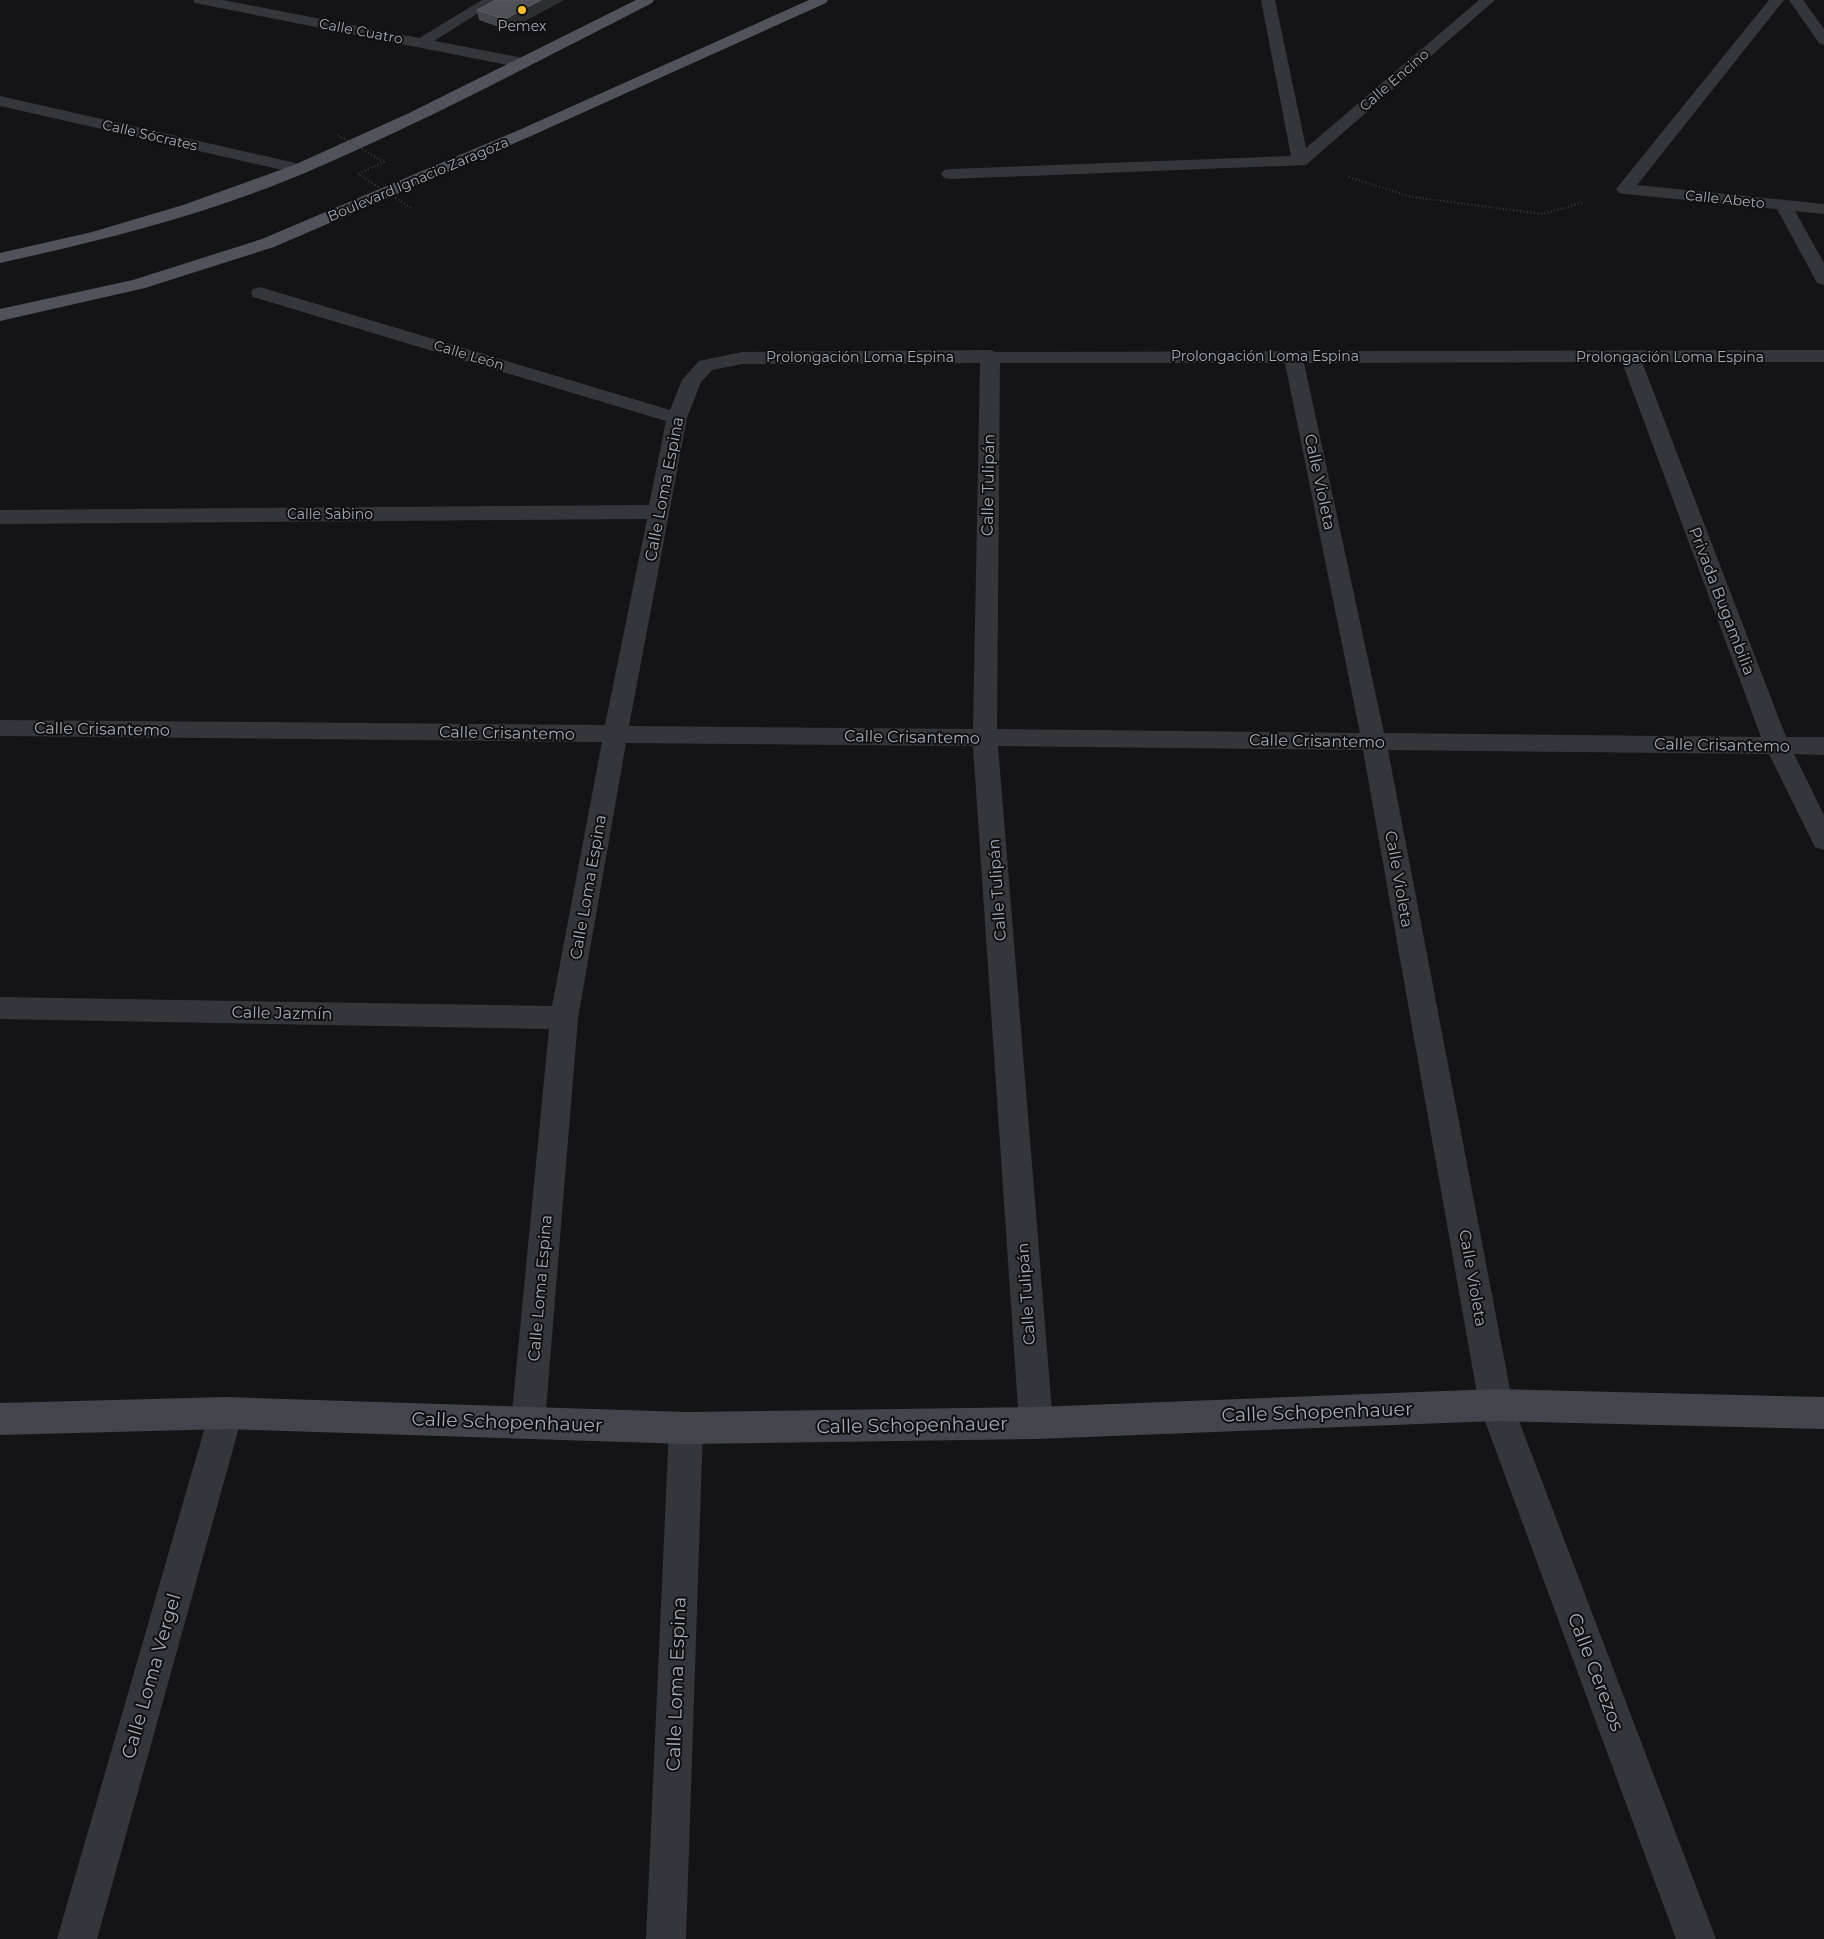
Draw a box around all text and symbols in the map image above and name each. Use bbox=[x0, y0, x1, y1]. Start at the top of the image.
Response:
marker: Pemex bbox=[516, 4, 528, 16]
street label: Calle Cuatro bbox=[318, 14, 405, 48]
place label: Pemex bbox=[498, 17, 547, 35]
street label: Calle Encino bbox=[1356, 45, 1433, 115]
street label: Calle Sócrates bbox=[101, 115, 199, 155]
street label: Boulevard Ignacio Zaragoza bbox=[325, 133, 511, 225]
street label: Calle Abeto bbox=[1684, 186, 1766, 212]
street label: Calle León bbox=[432, 336, 506, 374]
street label: Prolongación Loma Espina bbox=[1171, 347, 1359, 365]
street label: Prolongación Loma Espina bbox=[766, 348, 954, 366]
street label: Prolongación Loma Espina bbox=[1576, 348, 1764, 366]
street label: Calle Loma Espina bbox=[641, 415, 687, 563]
street label: Calle Violeta bbox=[1301, 432, 1339, 532]
street label: Calle Tulipán bbox=[978, 434, 998, 536]
street label: Calle Sabino bbox=[287, 505, 373, 523]
street label: Privada Bugambilia bbox=[1685, 524, 1759, 678]
street label: Calle Crisantemo bbox=[34, 718, 170, 740]
street label: Calle Crisantemo bbox=[439, 722, 575, 744]
street label: Calle Crisantemo bbox=[844, 726, 980, 748]
street label: Calle Crisantemo bbox=[1249, 730, 1385, 752]
street label: Calle Crisantemo bbox=[1654, 734, 1790, 756]
street label: Calle Loma Espina bbox=[566, 813, 610, 961]
street label: Calle Violeta bbox=[1381, 829, 1417, 929]
street label: Calle Tulipán bbox=[984, 838, 1010, 942]
street label: Calle Jazmín bbox=[231, 1003, 333, 1023]
street label: Calle Loma Espina bbox=[524, 1214, 556, 1362]
street label: Calle Violeta bbox=[1455, 1228, 1491, 1328]
street label: Calle Tulipán bbox=[1013, 1242, 1039, 1346]
street label: Calle Schopenhauer bbox=[1221, 1397, 1413, 1427]
street label: Calle Schopenhauer bbox=[411, 1407, 603, 1437]
street label: Calle Schopenhauer bbox=[816, 1412, 1008, 1438]
street label: Calle Loma Vergel bbox=[116, 1591, 186, 1761]
street label: Calle Loma Espina bbox=[661, 1596, 691, 1772]
street label: Calle Cerezos bbox=[1563, 1609, 1629, 1735]

